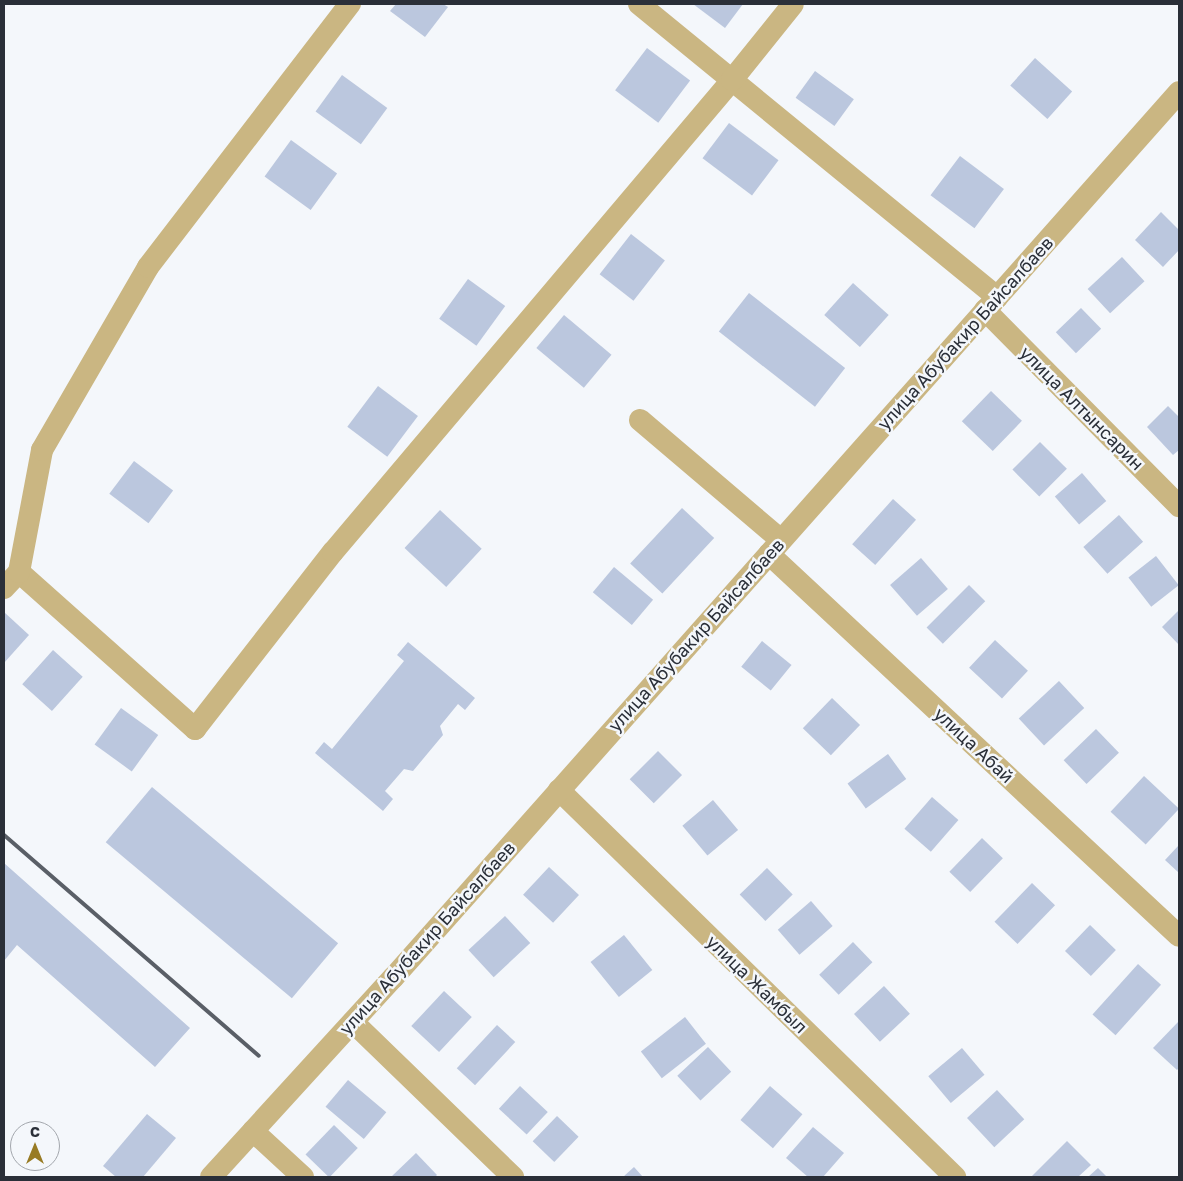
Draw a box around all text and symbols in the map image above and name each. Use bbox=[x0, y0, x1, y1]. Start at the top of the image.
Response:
street label: улица Абубакир Байсалбаев bbox=[873, 232, 1057, 434]
street label: улица Алтынсарин bbox=[1016, 342, 1148, 474]
street label: улица Абубакир Байсалбаев bbox=[604, 534, 788, 736]
street label: улица Абай bbox=[930, 703, 1018, 787]
street label: улица Абубакир Байсалбаев bbox=[335, 837, 519, 1039]
street label: улица Жамбыл bbox=[702, 930, 812, 1038]
north arrow bbox=[10, 1121, 60, 1171]
text: С bbox=[30, 1123, 40, 1140]

